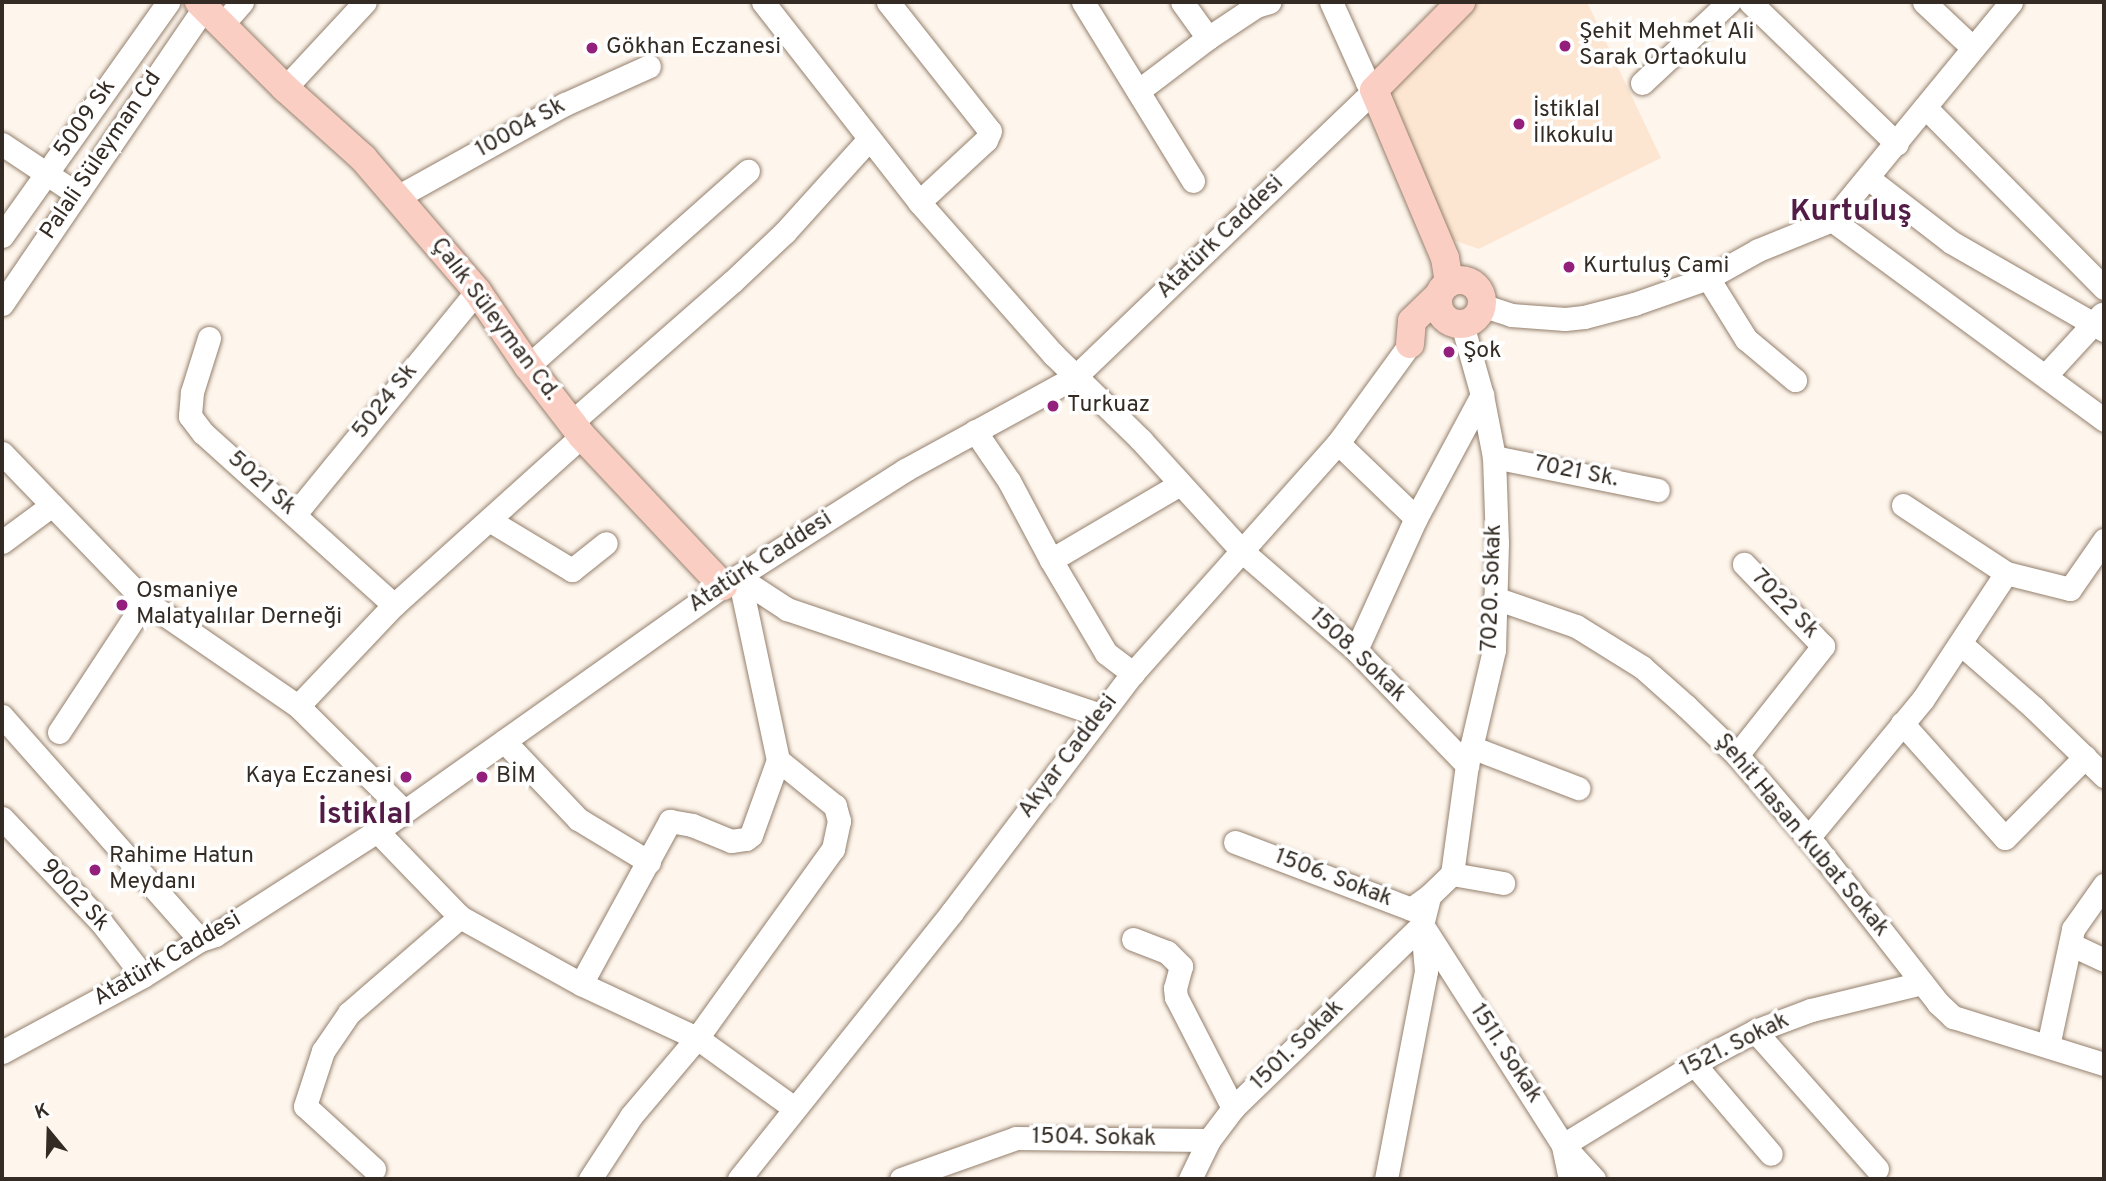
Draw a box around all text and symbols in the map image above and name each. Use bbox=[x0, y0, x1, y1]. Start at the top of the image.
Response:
place label: Şehit Mehmet Ali Sarak Ortaokulu bbox=[1579, 19, 1755, 73]
place label: Gökhan Eczanesi bbox=[606, 34, 781, 62]
marker: Şehit Mehmet Ali Sarak Ortaokulu bbox=[1557, 38, 1573, 54]
marker: Gökhan Eczanesi bbox=[584, 40, 600, 56]
street label: Palali Süleyman Cd bbox=[36, 67, 168, 245]
street label: 5009 Sk bbox=[49, 75, 123, 163]
street label: 10004 Sk bbox=[471, 93, 571, 165]
place label: İstiklal İlkokulu bbox=[1533, 97, 1614, 151]
marker: İstiklal İlkokulu bbox=[1511, 116, 1527, 132]
street label: Atatürk Caddesi bbox=[1152, 171, 1290, 305]
district label: Kurtuluş bbox=[1790, 195, 1912, 231]
street label: Çalık Süleyman Cd. bbox=[424, 233, 564, 407]
place label: Kurtuluş Cami bbox=[1583, 253, 1729, 281]
marker: Kurtuluş Cami bbox=[1561, 259, 1577, 275]
place label: Şok bbox=[1463, 338, 1501, 366]
marker: Şok bbox=[1441, 344, 1457, 360]
street label: 5024 Sk bbox=[347, 359, 425, 445]
place label: Turkuaz bbox=[1067, 392, 1150, 420]
marker: Turkuaz bbox=[1045, 398, 1061, 414]
street label: 5021 Sk bbox=[221, 446, 301, 522]
street label: 7021 Sk. bbox=[1531, 451, 1621, 495]
street label: Atatürk Caddesi bbox=[684, 506, 838, 620]
street label: 7020. Sokak bbox=[1477, 524, 1509, 652]
street label: 7022 Sk bbox=[1744, 565, 1824, 645]
place label: Osmaniye Malatyalılar Derneği bbox=[136, 578, 342, 632]
marker: Osmaniye Malatyalılar Derneği bbox=[114, 597, 130, 613]
street label: 1508. Sokak bbox=[1303, 603, 1411, 709]
street label: Akyar Caddesi bbox=[1013, 690, 1125, 824]
street label: Şehit Hasan Kubat Sokak bbox=[1708, 729, 1894, 943]
place label: Kaya Eczanesi bbox=[246, 763, 392, 791]
place label: BİM bbox=[496, 763, 536, 791]
marker: Kaya Eczanesi bbox=[398, 769, 414, 785]
marker: BİM bbox=[474, 769, 490, 785]
district label: İstiklal bbox=[318, 798, 412, 834]
place label: Rahime Hatun Meydanı bbox=[109, 843, 254, 897]
street label: 1506. Sokak bbox=[1270, 844, 1396, 914]
street label: 9002 Sk bbox=[34, 854, 114, 938]
marker: Rahime Hatun Meydanı bbox=[87, 862, 103, 878]
street label: Atatürk Caddesi bbox=[89, 907, 247, 1013]
street label: 1501. Sokak bbox=[1246, 995, 1350, 1097]
street label: 1511. Sokak bbox=[1463, 999, 1547, 1109]
street label: 1521. Sokak bbox=[1676, 1008, 1794, 1084]
north arrow bbox=[14, 1097, 84, 1167]
text: K bbox=[32, 1099, 52, 1126]
street label: 1504. Sokak bbox=[1031, 1124, 1157, 1154]

